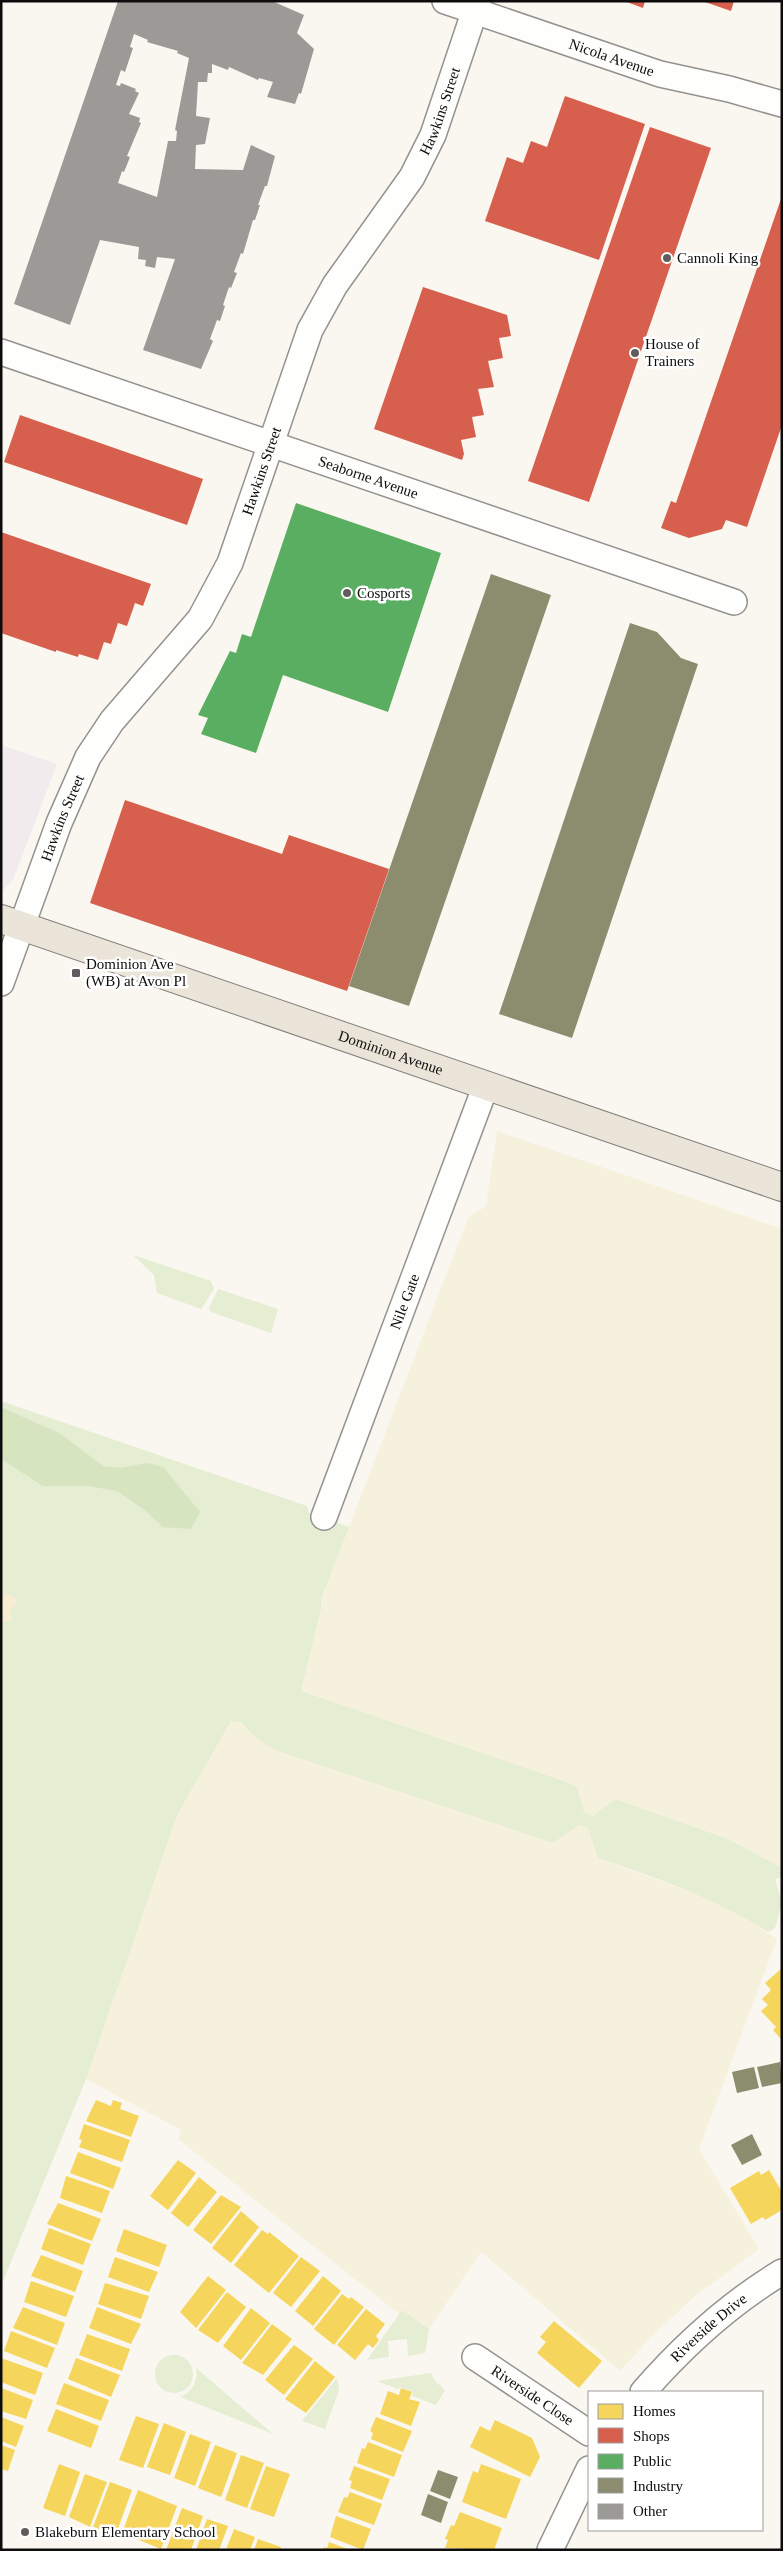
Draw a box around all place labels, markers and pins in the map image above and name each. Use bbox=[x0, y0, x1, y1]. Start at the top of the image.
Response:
place label: Cannoli King bbox=[677, 250, 759, 266]
marker: Cannoli King bbox=[661, 252, 673, 264]
place label: House of Trainers bbox=[645, 336, 700, 369]
marker: House of Trainers bbox=[629, 347, 641, 359]
place label: Cosports bbox=[357, 585, 411, 601]
marker: Cosports bbox=[341, 587, 353, 599]
place label: Dominion Ave (WB) at Avon Pl bbox=[86, 956, 186, 990]
marker: Dominion Ave (WB) at Avon Pl bbox=[70, 967, 82, 979]
place label: Blakeburn Elementary School bbox=[35, 2524, 216, 2540]
marker: Blakeburn Elementary School bbox=[19, 2526, 31, 2538]

